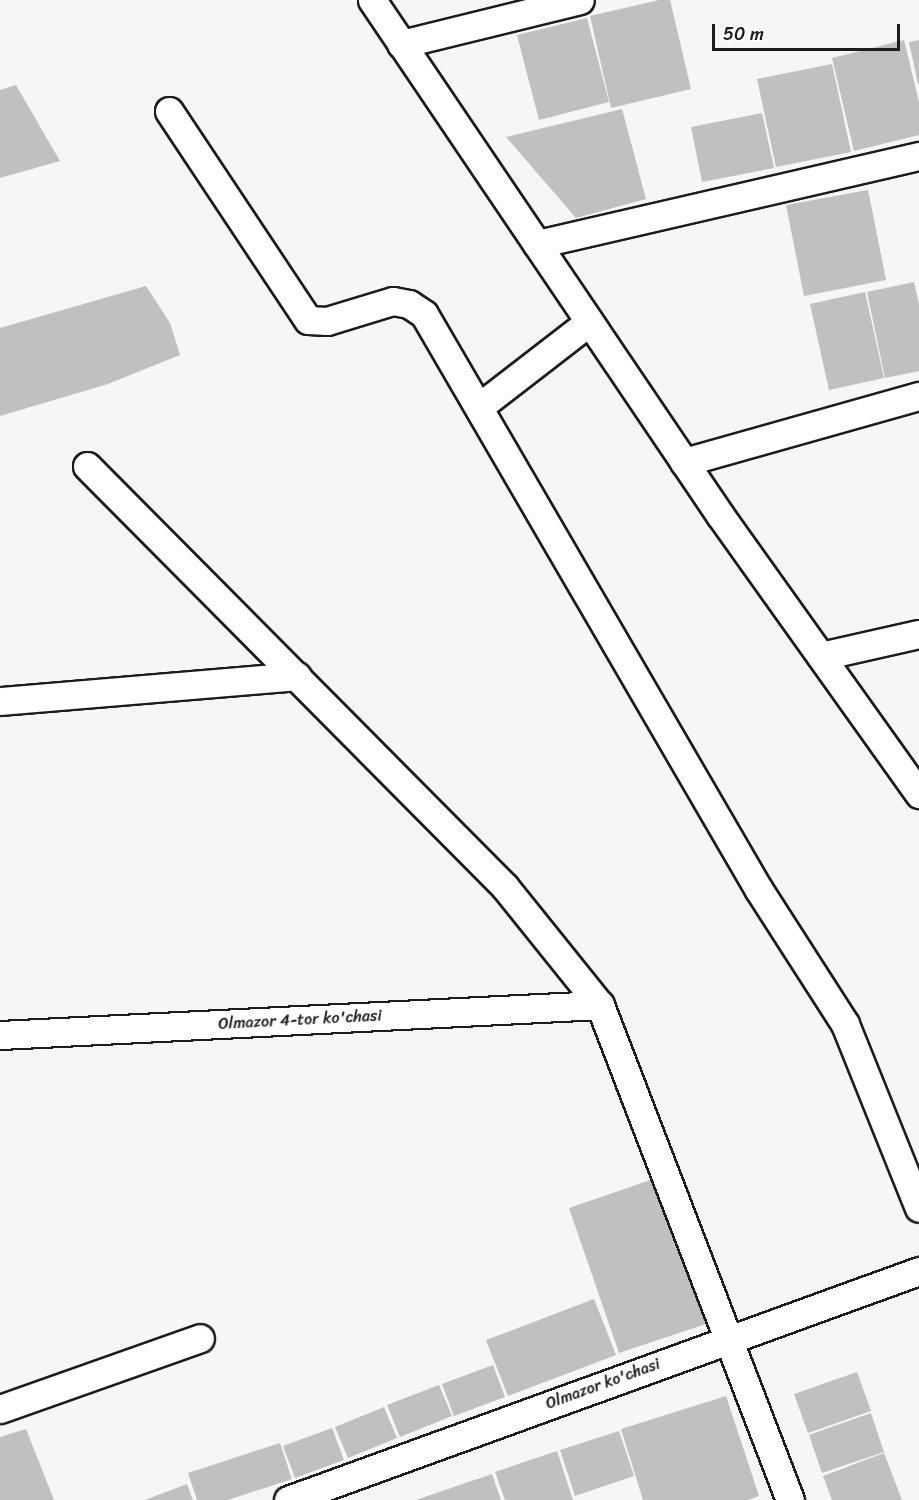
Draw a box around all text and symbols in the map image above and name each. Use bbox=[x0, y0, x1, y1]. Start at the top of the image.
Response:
scale bar bbox=[715, 12, 902, 50]
text: 50 m bbox=[723, 18, 764, 50]
street label: Olmazor 4-tor ko'chasi bbox=[218, 1006, 382, 1034]
street label: Olmazor ko'chasi bbox=[543, 1354, 663, 1414]

